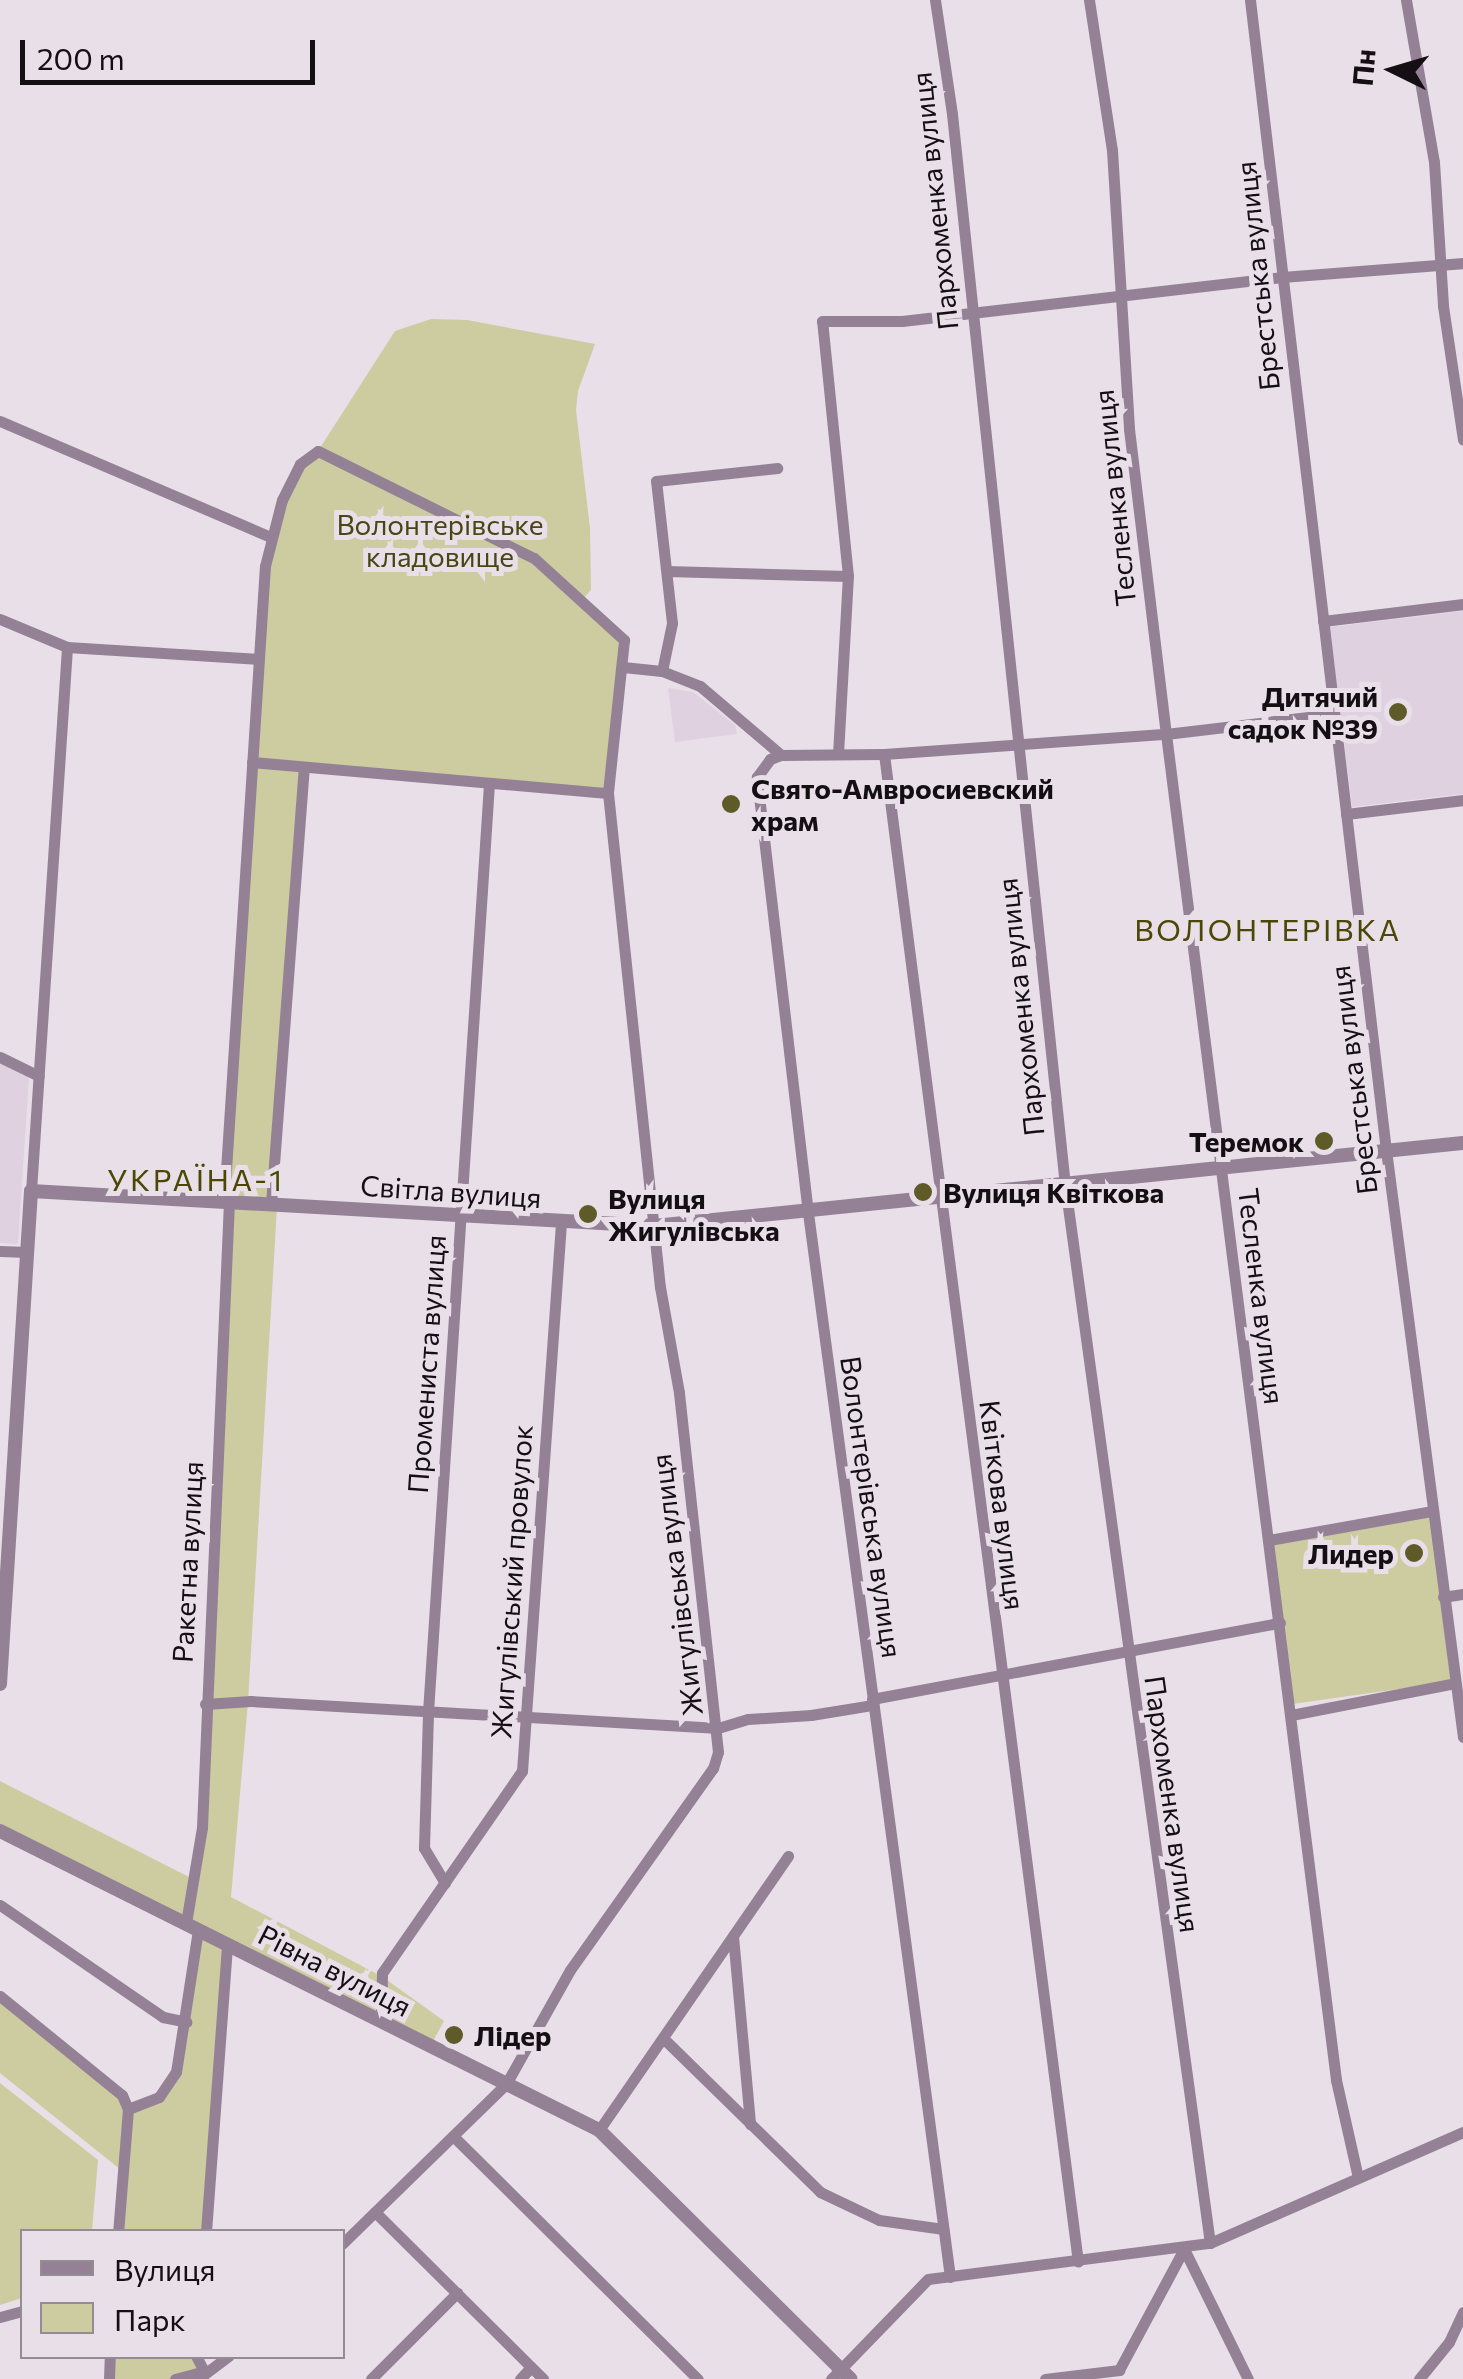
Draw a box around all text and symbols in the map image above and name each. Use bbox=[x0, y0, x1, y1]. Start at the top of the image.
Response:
scale bar bbox=[25, 20, 320, 82]
north arrow bbox=[1343, 20, 1443, 120]
text: 200 m bbox=[37, 39, 125, 76]
text: Пн bbox=[1345, 47, 1382, 87]
street label: Пархоменка вулиця bbox=[904, 70, 964, 332]
street label: Брестська вулиця bbox=[1228, 160, 1286, 392]
street label: Тесленка вулиця bbox=[1086, 388, 1142, 608]
park label: Волонтерівське кладовище bbox=[337, 507, 543, 573]
place label: Дитячий садок №39 bbox=[1228, 679, 1378, 745]
marker: Дитячий садок №39 bbox=[1387, 701, 1409, 723]
place label: Свято-Амвросиевский храм bbox=[751, 771, 1054, 837]
marker: Свято-Амвросиевский храм bbox=[720, 793, 742, 815]
street label: Пархоменка вулиця bbox=[990, 876, 1050, 1138]
district label: ВОЛОНТЕРІВКА bbox=[1134, 911, 1402, 947]
street label: Брестська вулиця bbox=[1322, 964, 1384, 1196]
place label: Теремок bbox=[1189, 1124, 1304, 1158]
marker: Теремок bbox=[1313, 1130, 1335, 1152]
district label: УКРАЇНА-1 bbox=[107, 1161, 285, 1197]
street label: Світла вулиця bbox=[359, 1168, 543, 1214]
place label: Вулиця Квіткова bbox=[943, 1175, 1164, 1209]
place label: Вулиця Жигулівська bbox=[608, 1181, 780, 1247]
marker: Вулиця Квіткова bbox=[912, 1181, 934, 1203]
street label: Тесленка вулиця bbox=[1232, 1186, 1292, 1406]
marker: Вулиця Жигулівська bbox=[577, 1203, 599, 1225]
street label: Промениста вулиця bbox=[400, 1234, 452, 1494]
street label: Волонтерівська вулиця bbox=[834, 1354, 910, 1660]
street label: Квіткова вулиця bbox=[973, 1398, 1033, 1612]
street label: Жигулівський провулок bbox=[483, 1424, 539, 1740]
street label: Жигулівська вулиця bbox=[643, 1452, 709, 1718]
street label: Ракетна вулиця bbox=[165, 1460, 209, 1664]
place label: Лидер bbox=[1308, 1536, 1394, 1570]
marker: Лидер bbox=[1403, 1542, 1425, 1564]
street label: Пархоменка вулиця bbox=[1138, 1673, 1208, 1935]
street label: Рівна вулиця bbox=[253, 1917, 417, 2023]
place label: Лідер bbox=[474, 2018, 551, 2052]
marker: Лідер bbox=[443, 2024, 465, 2046]
legend bbox=[20, 2229, 345, 2359]
text: Вулиця bbox=[114, 2250, 216, 2287]
text: Парк bbox=[114, 2300, 186, 2337]

